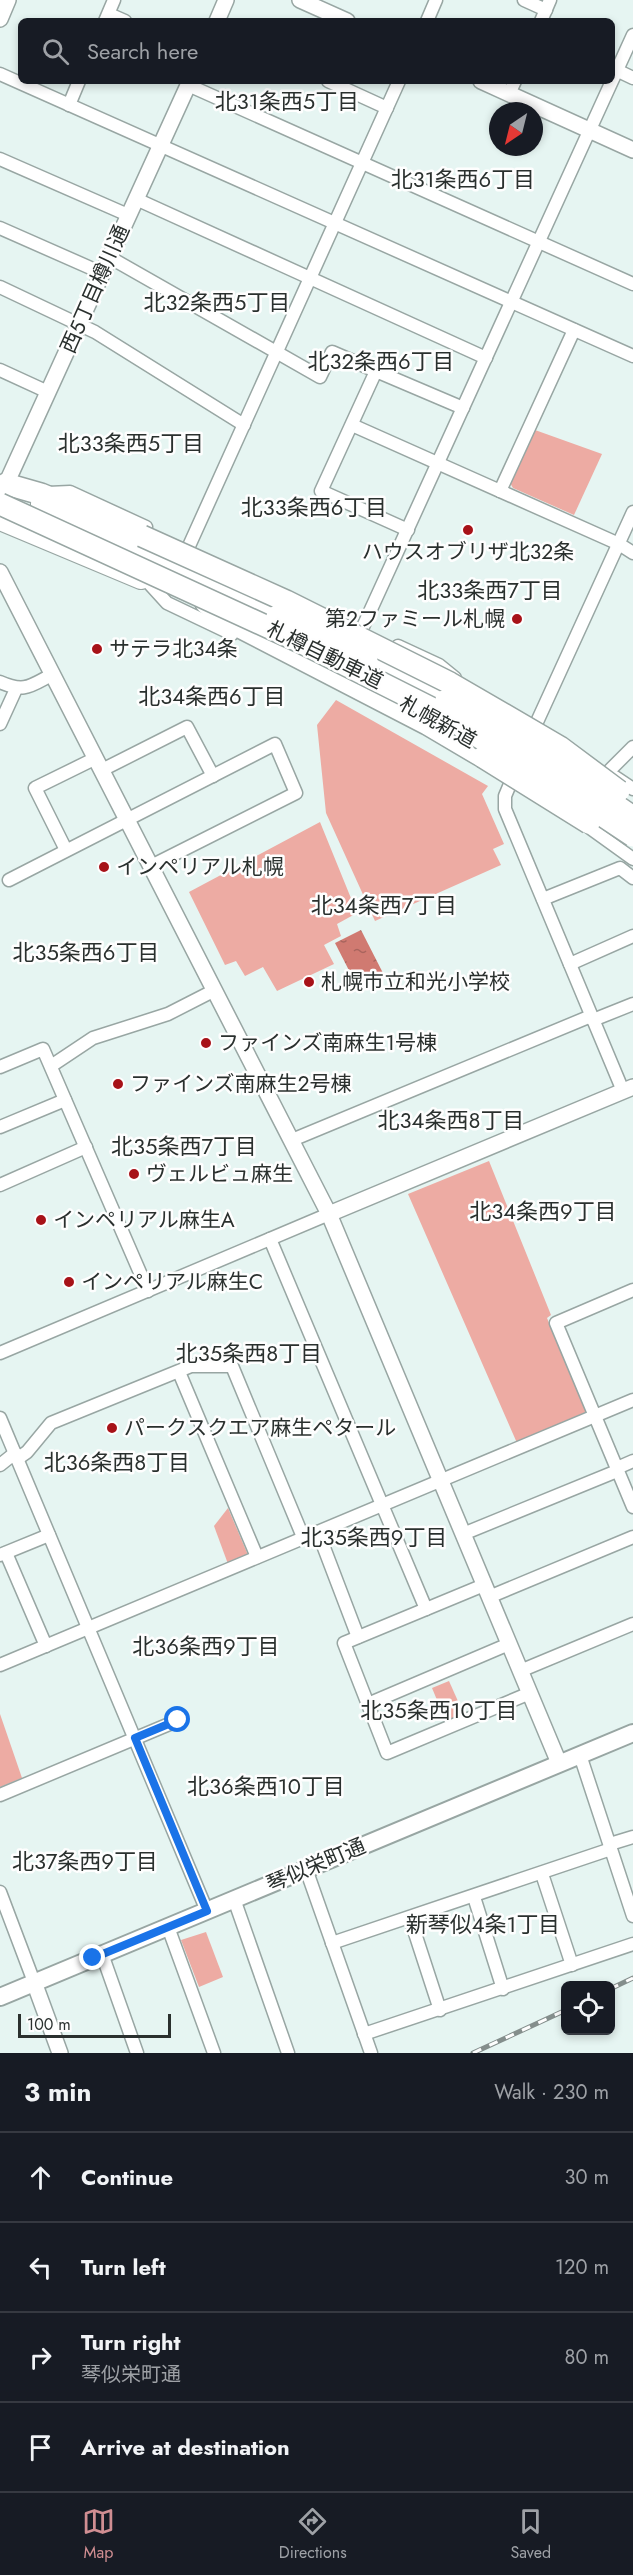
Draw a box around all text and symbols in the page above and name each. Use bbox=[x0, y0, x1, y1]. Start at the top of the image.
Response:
search box bbox=[18, 18, 615, 84]
icon: search bbox=[39, 35, 72, 68]
text: Search here bbox=[87, 35, 198, 67]
district label: 北31条西5丁目 bbox=[215, 85, 359, 117]
north arrow bbox=[489, 102, 543, 156]
district label: 北31条西6丁目 bbox=[391, 163, 535, 195]
street label: 西5丁目樽川通 bbox=[53, 220, 137, 358]
district label: 北32条西5丁目 bbox=[144, 286, 290, 318]
district label: 北32条西6丁目 bbox=[307, 345, 455, 377]
district label: 北33条西5丁目 bbox=[58, 427, 204, 459]
district label: 北33条西6丁目 bbox=[241, 491, 387, 523]
marker: ハウスオブリザ北32条 bbox=[461, 523, 475, 537]
place label: ハウスオブリザ北32条 bbox=[362, 537, 574, 567]
district label: 北33条西7丁目 bbox=[417, 574, 563, 606]
place label: 第2ファミール札幌 bbox=[325, 604, 505, 634]
marker: 第2ファミール札幌 bbox=[510, 612, 524, 626]
street label: 札樽自動車道 bbox=[262, 614, 388, 696]
place label: サテラ北34条 bbox=[109, 634, 238, 664]
marker: サテラ北34条 bbox=[90, 642, 104, 656]
district label: 北34条西6丁目 bbox=[138, 680, 286, 712]
street label: 札幌新道 bbox=[394, 689, 482, 755]
place label: インペリアル札幌 bbox=[116, 852, 284, 882]
marker: インペリアル札幌 bbox=[97, 860, 111, 874]
district label: 北34条西7丁目 bbox=[311, 889, 457, 921]
district label: 北35条西6丁目 bbox=[12, 936, 160, 968]
place label: 札幌市立和光小学校 bbox=[321, 967, 510, 997]
marker: 札幌市立和光小学校 bbox=[302, 975, 316, 989]
place label: ファインズ南麻生1号棟 bbox=[218, 1028, 437, 1058]
marker: ファインズ南麻生1号棟 bbox=[199, 1036, 213, 1050]
place label: ファインズ南麻生2号棟 bbox=[130, 1069, 352, 1099]
marker: ファインズ南麻生2号棟 bbox=[111, 1077, 125, 1091]
district label: 北34条西8丁目 bbox=[378, 1104, 524, 1136]
district label: 北35条西7丁目 bbox=[111, 1130, 257, 1162]
place label: ヴェルビュ麻生 bbox=[146, 1159, 293, 1189]
marker: ヴェルビュ麻生 bbox=[127, 1167, 141, 1181]
district label: 北34条西9丁目 bbox=[469, 1195, 617, 1227]
place label: インペリアル麻生A bbox=[53, 1205, 235, 1235]
marker: インペリアル麻生A bbox=[34, 1213, 48, 1227]
place label: インペリアル麻生C bbox=[81, 1267, 263, 1297]
marker: インペリアル麻生C bbox=[62, 1275, 76, 1289]
district label: 北35条西8丁目 bbox=[176, 1337, 322, 1369]
place label: パークスクエア麻生ペタール bbox=[124, 1413, 396, 1443]
marker: パークスクエア麻生ペタール bbox=[105, 1421, 119, 1435]
district label: 北36条西8丁目 bbox=[44, 1446, 190, 1478]
district label: 北35条西9丁目 bbox=[300, 1521, 448, 1553]
district label: 北36条西9丁目 bbox=[132, 1630, 280, 1662]
district label: 北35条西10丁目 bbox=[360, 1694, 518, 1726]
route start bbox=[164, 1706, 190, 1732]
district label: 北36条西10丁目 bbox=[187, 1770, 345, 1802]
street label: 琴似栄町通 bbox=[262, 1831, 370, 1899]
district label: 北37条西9丁目 bbox=[12, 1845, 158, 1877]
district label: 新琴似4条1丁目 bbox=[406, 1908, 560, 1940]
route end bbox=[79, 1944, 105, 1970]
map controls bbox=[561, 1981, 615, 2035]
button: locate bbox=[561, 1981, 615, 2035]
scale bar bbox=[18, 2011, 171, 2038]
text: 100 m bbox=[27, 2013, 71, 2036]
text: 3 min bbox=[24, 2073, 91, 2111]
text: Walk · 230 m bbox=[494, 2078, 609, 2107]
icon: ahead bbox=[24, 2161, 57, 2194]
text: Continue bbox=[81, 2161, 173, 2193]
text: 30 m bbox=[564, 2163, 609, 2192]
icon: left bbox=[24, 2251, 57, 2284]
text: Turn left bbox=[81, 2251, 166, 2283]
text: 120 m bbox=[555, 2253, 609, 2282]
text: Turn right bbox=[81, 2326, 181, 2358]
icon: right bbox=[24, 2341, 57, 2374]
text: 80 m bbox=[564, 2343, 609, 2372]
text: 琴似栄町通 bbox=[81, 2360, 181, 2389]
icon: arrive bbox=[24, 2431, 57, 2464]
text: Arrive at destination bbox=[81, 2431, 290, 2463]
tab: Map bbox=[82, 2505, 115, 2564]
tab: Directions bbox=[279, 2505, 347, 2564]
tab: Saved bbox=[510, 2505, 551, 2564]

